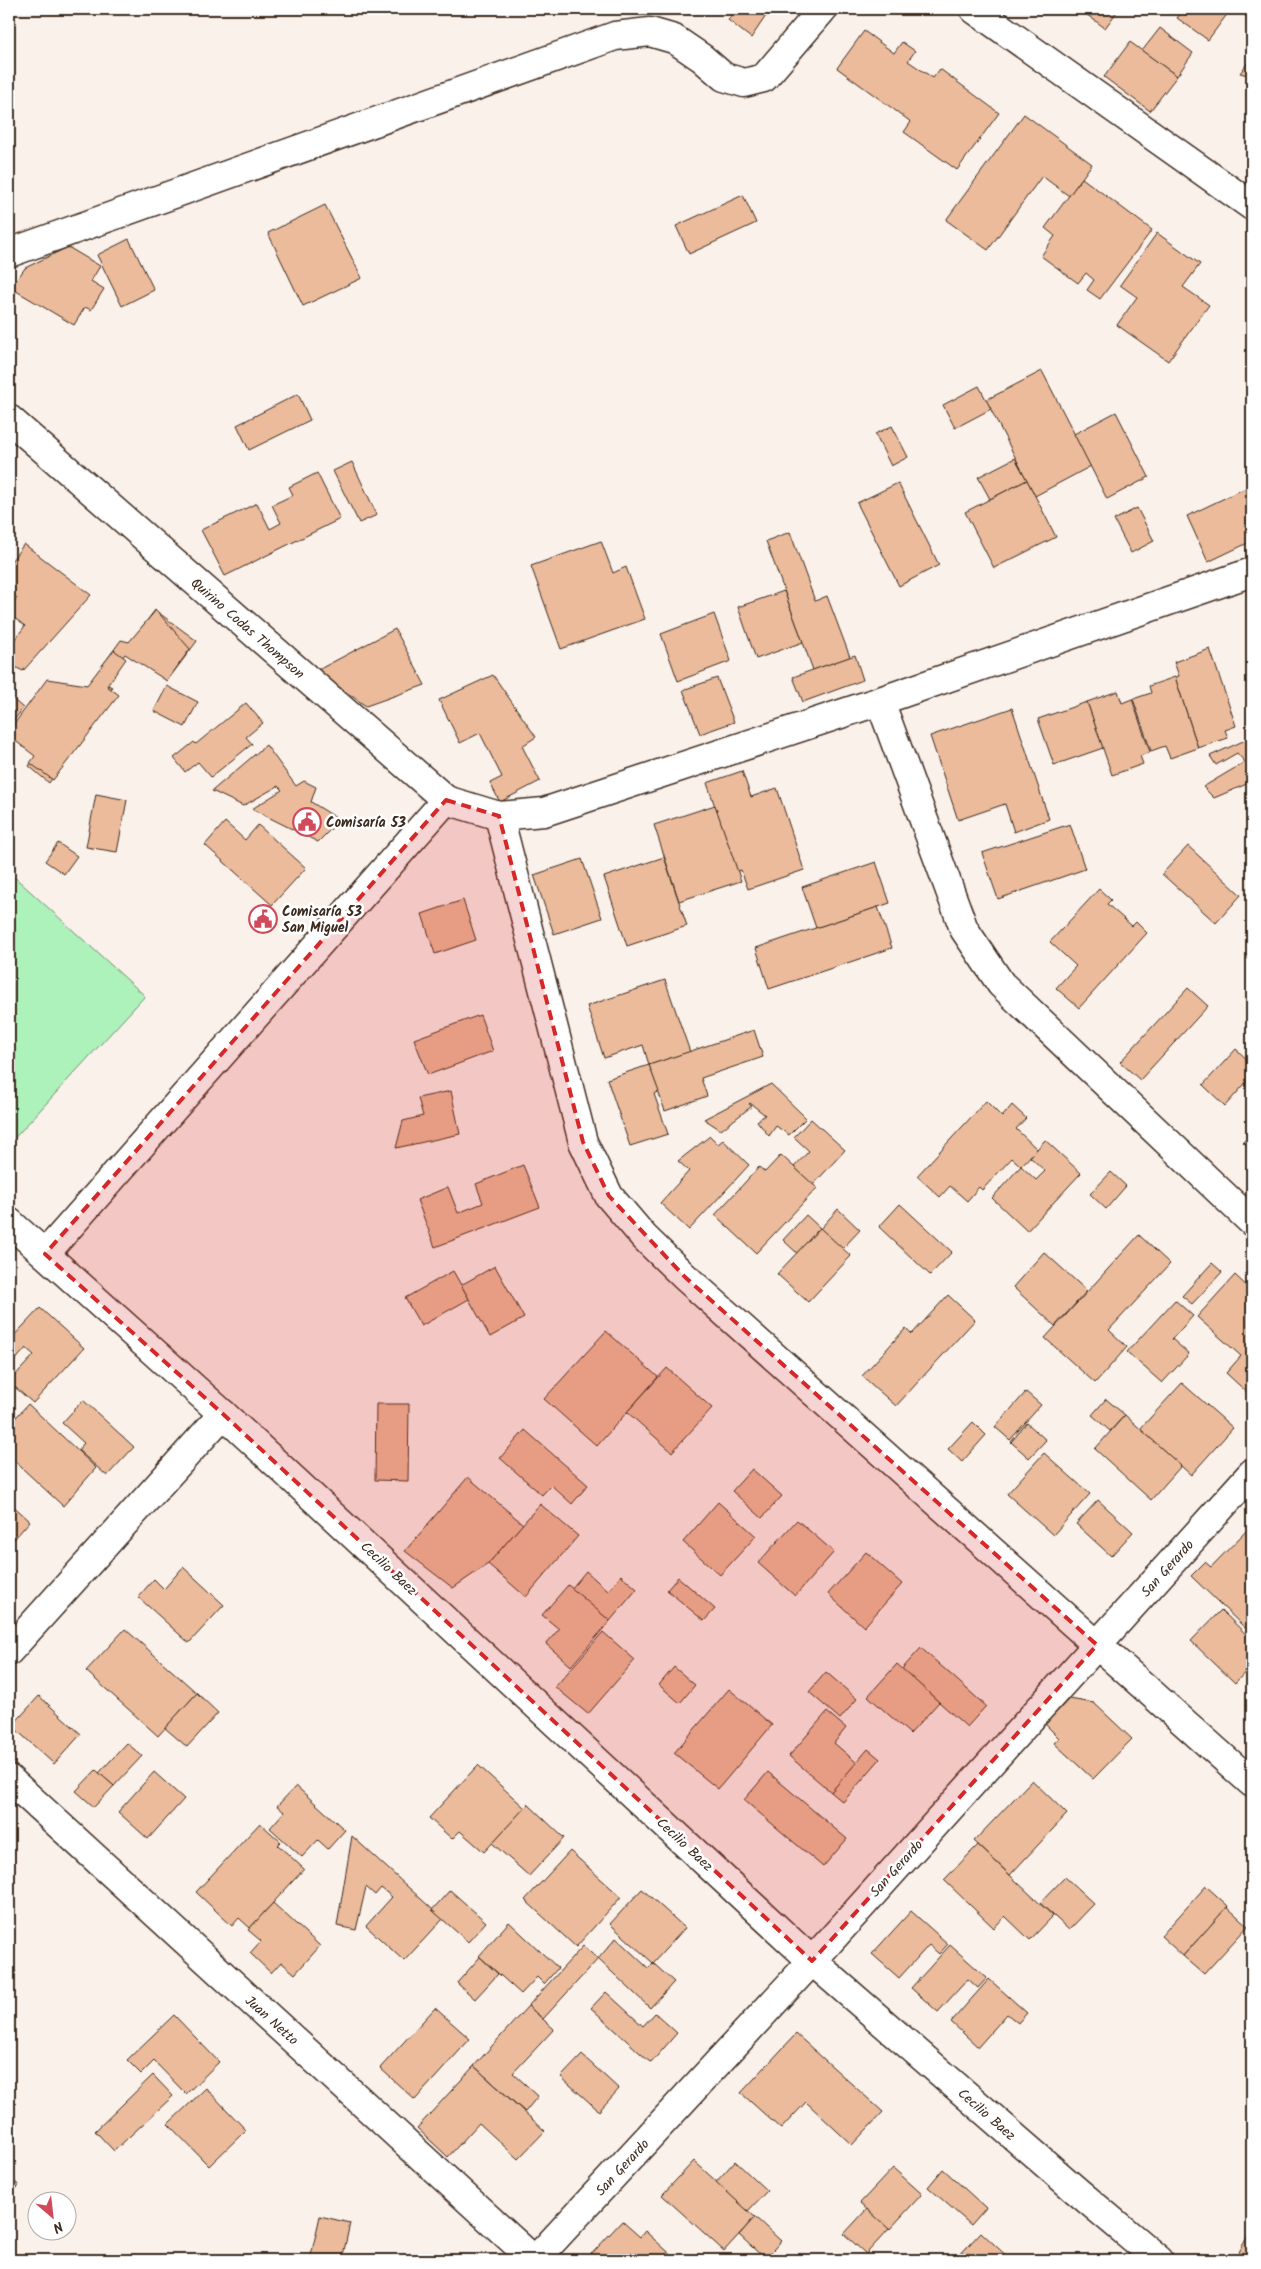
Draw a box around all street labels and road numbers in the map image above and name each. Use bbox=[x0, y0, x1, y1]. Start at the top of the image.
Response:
street label: Quirino Codas Thompson bbox=[185, 573, 309, 685]
street label: San Gerardo bbox=[1136, 1535, 1200, 1602]
street label: Cecilio Baez bbox=[355, 1537, 422, 1601]
street label: Cecilio Baez bbox=[651, 1813, 718, 1877]
street label: San Gerardo bbox=[865, 1835, 929, 1902]
street label: Juan Netto bbox=[239, 1991, 303, 2051]
street label: Cecilio Baez bbox=[952, 2083, 1020, 2146]
street label: San Gerardo bbox=[590, 2134, 655, 2201]

